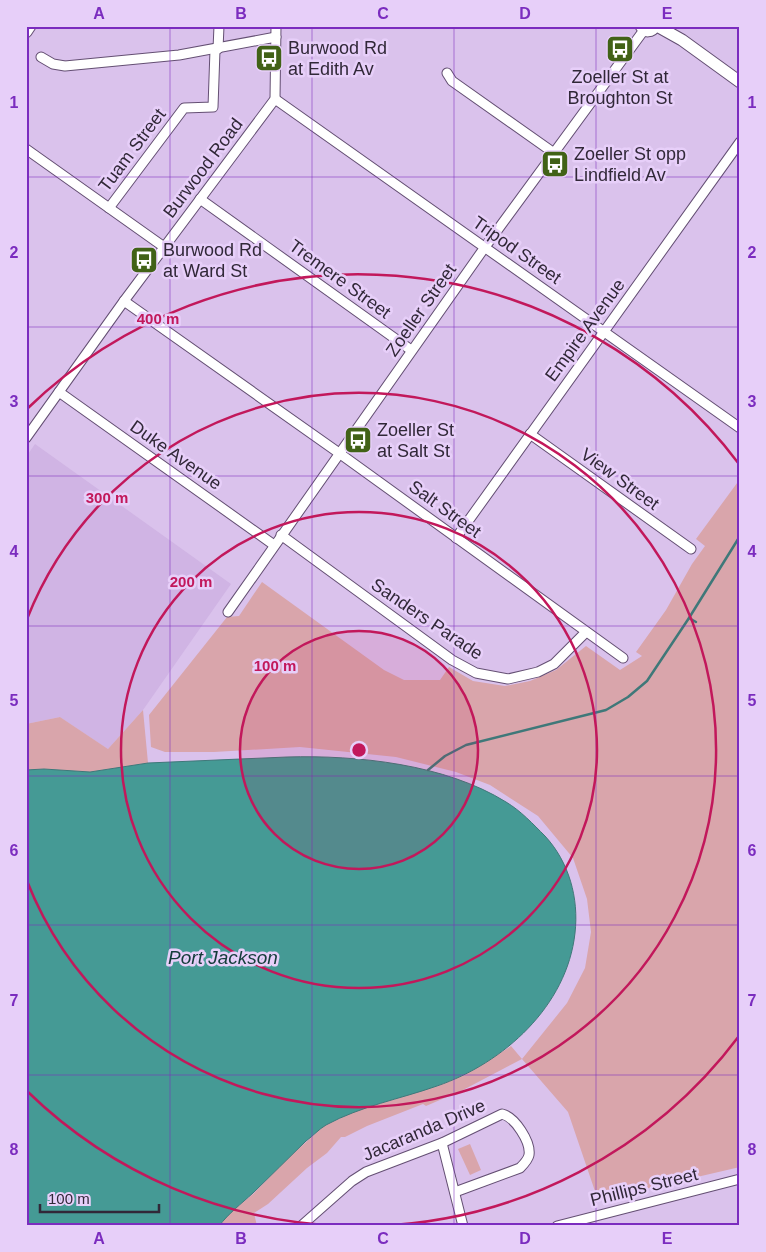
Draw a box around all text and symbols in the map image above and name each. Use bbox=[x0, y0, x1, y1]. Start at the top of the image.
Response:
text: A bbox=[93, 5, 105, 22]
text: B bbox=[235, 5, 247, 22]
text: C bbox=[377, 5, 389, 22]
text: D bbox=[519, 5, 531, 22]
text: E bbox=[662, 5, 673, 22]
bus stop icon: Zoeller St at Broughton St bbox=[605, 34, 635, 64]
place label: Burwood Rd at Edith Av bbox=[288, 38, 387, 79]
bus stop icon: Burwood Rd at Edith Av bbox=[254, 43, 284, 73]
place label: Zoeller St at Broughton St bbox=[567, 67, 673, 108]
text: 1 bbox=[10, 94, 19, 111]
text: 1 bbox=[748, 94, 757, 111]
street label: Tuam Street bbox=[94, 105, 170, 195]
street label: Burwood Road bbox=[159, 114, 247, 222]
place label: Zoeller St opp Lindfield Av bbox=[574, 144, 686, 185]
bus stop icon: Zoeller St opp Lindfield Av bbox=[540, 149, 570, 179]
street label: Tripod Street bbox=[469, 212, 565, 288]
street label: Tremere Street bbox=[285, 236, 395, 322]
place label: Burwood Rd at Ward St bbox=[163, 240, 262, 281]
text: 2 bbox=[10, 244, 19, 261]
text: 2 bbox=[748, 244, 757, 261]
bus stop icon: Burwood Rd at Ward St bbox=[129, 245, 159, 275]
street label: Zoeller Street bbox=[382, 260, 460, 360]
street label: Empire Avenue bbox=[541, 275, 629, 385]
text: 400 m bbox=[137, 310, 179, 327]
text: 3 bbox=[10, 393, 19, 410]
text: 3 bbox=[748, 393, 757, 410]
street label: Duke Avenue bbox=[127, 416, 225, 494]
place label: Zoeller St at Salt St bbox=[377, 420, 454, 461]
bus stop icon: Zoeller St at Salt St bbox=[343, 425, 373, 455]
street label: View Street bbox=[577, 444, 663, 514]
street label: Salt Street bbox=[405, 476, 485, 542]
text: 300 m bbox=[86, 489, 128, 506]
text: 4 bbox=[10, 543, 19, 560]
text: 4 bbox=[748, 543, 757, 560]
text: 200 m bbox=[170, 573, 212, 590]
street label: Sanders Parade bbox=[367, 574, 487, 664]
text: 100 m bbox=[254, 657, 296, 674]
text: 5 bbox=[10, 692, 19, 709]
text: 5 bbox=[748, 692, 757, 709]
centre of rings bbox=[350, 741, 368, 759]
text: 6 bbox=[10, 842, 19, 859]
text: 6 bbox=[748, 842, 757, 859]
water label: Port Jackson bbox=[168, 947, 278, 968]
text: 7 bbox=[10, 992, 19, 1009]
text: 7 bbox=[748, 992, 757, 1009]
street label: Jacaranda Drive bbox=[360, 1095, 488, 1165]
text: 8 bbox=[10, 1141, 19, 1158]
text: 8 bbox=[748, 1141, 757, 1158]
street label: Phillips Street bbox=[588, 1164, 700, 1210]
scale bar bbox=[40, 1182, 159, 1214]
text: 100 m bbox=[48, 1190, 90, 1207]
text: A bbox=[93, 1230, 105, 1247]
text: B bbox=[235, 1230, 247, 1247]
text: C bbox=[377, 1230, 389, 1247]
text: D bbox=[519, 1230, 531, 1247]
text: E bbox=[662, 1230, 673, 1247]

